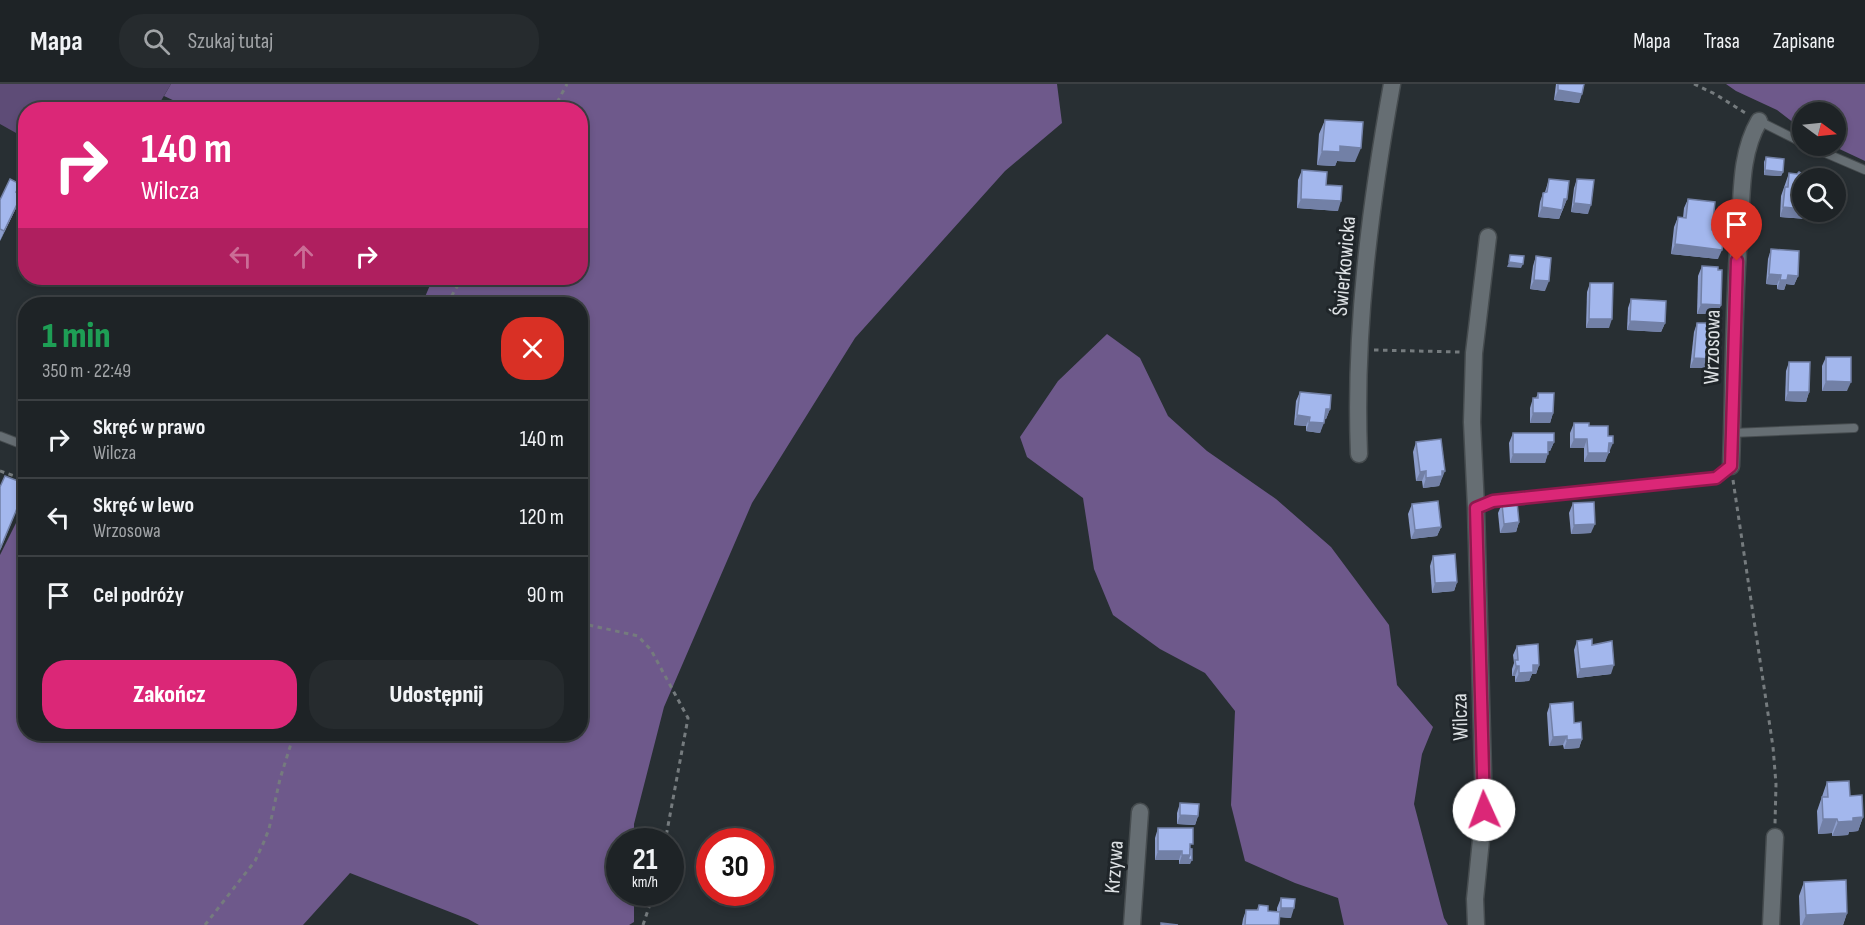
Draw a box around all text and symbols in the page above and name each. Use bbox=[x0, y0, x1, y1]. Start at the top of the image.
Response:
search box bbox=[119, 14, 539, 68]
text: Mapa bbox=[30, 25, 83, 58]
icon: search bbox=[140, 25, 173, 58]
text: Szukaj tutaj bbox=[188, 28, 273, 55]
text: Mapa bbox=[1633, 29, 1671, 54]
text: Trasa bbox=[1704, 29, 1740, 54]
text: Zapisane bbox=[1773, 29, 1835, 54]
north arrow bbox=[1792, 102, 1846, 156]
map controls bbox=[1792, 102, 1846, 222]
text: 140 m bbox=[141, 124, 232, 175]
icon: right bbox=[42, 126, 120, 204]
button: search bbox=[1792, 168, 1846, 222]
text: Wilcza bbox=[141, 175, 199, 207]
pin bbox=[1711, 199, 1762, 261]
icon: arrive bbox=[1720, 208, 1753, 241]
street label: Świerkowicka bbox=[1327, 215, 1362, 317]
icon: left bbox=[224, 240, 257, 273]
icon: ahead bbox=[287, 240, 320, 273]
icon: right bbox=[350, 240, 383, 273]
street label: Wrzosowa bbox=[1698, 309, 1727, 385]
text: 1 min bbox=[42, 315, 110, 358]
button: close bbox=[501, 317, 564, 380]
text: 350 m · 22:49 bbox=[42, 359, 131, 383]
text: Skręć w prawo bbox=[93, 414, 205, 441]
icon: right bbox=[42, 423, 75, 456]
text: 140 m bbox=[520, 426, 564, 453]
text: Wilcza bbox=[93, 441, 136, 465]
text: Skręć w lewo bbox=[93, 492, 194, 519]
icon: left bbox=[42, 501, 75, 534]
text: 120 m bbox=[520, 504, 564, 531]
text: Wrzosowa bbox=[93, 519, 161, 543]
icon: arrive bbox=[42, 579, 75, 612]
text: Cel podróży bbox=[93, 582, 184, 609]
text: 90 m bbox=[527, 582, 564, 609]
button: Zakończ bbox=[42, 660, 297, 729]
button: Udostępnij bbox=[309, 660, 564, 729]
street label: Wilcza bbox=[1446, 693, 1475, 741]
position arrow bbox=[1452, 778, 1516, 842]
speed limit sign: 30 bbox=[696, 828, 774, 906]
street label: Krzywa bbox=[1099, 840, 1130, 895]
text: 21 bbox=[633, 842, 657, 878]
text: km/h bbox=[632, 873, 658, 892]

